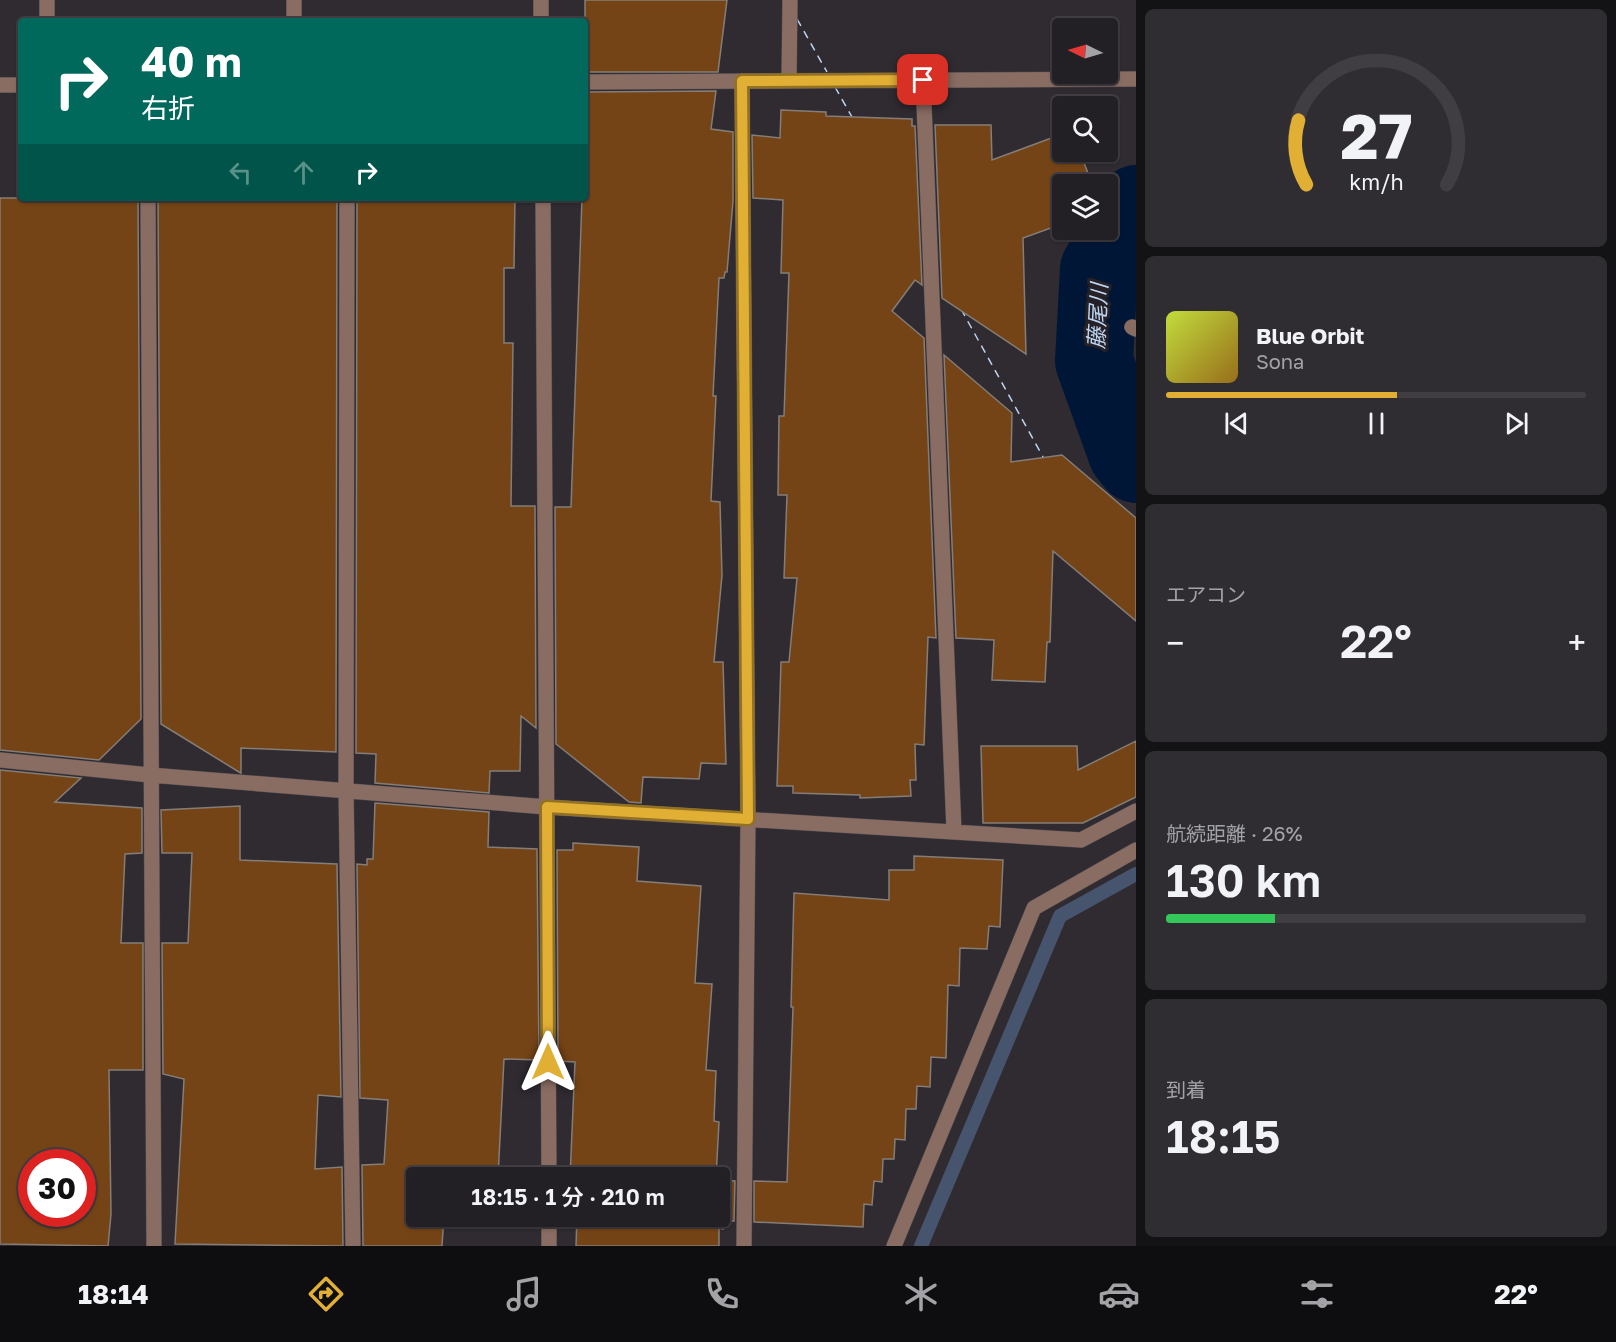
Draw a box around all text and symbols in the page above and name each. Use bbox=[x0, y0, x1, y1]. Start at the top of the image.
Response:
north arrow bbox=[1052, 18, 1118, 84]
map controls bbox=[1052, 18, 1118, 240]
text: 40 m bbox=[141, 36, 242, 86]
icon: right bbox=[42, 42, 120, 120]
pin bbox=[897, 54, 948, 105]
icon: arrive bbox=[906, 63, 939, 96]
text: 右折 bbox=[141, 92, 195, 124]
button: search bbox=[1052, 96, 1118, 162]
text: 27 bbox=[1340, 98, 1412, 173]
icon: left bbox=[224, 156, 257, 189]
icon: ahead bbox=[287, 156, 320, 189]
icon: right bbox=[350, 156, 383, 189]
text: km/h bbox=[1349, 170, 1403, 196]
button: layers bbox=[1052, 174, 1118, 240]
water label: 藤尾川 bbox=[1082, 280, 1112, 350]
text: Blue Orbit bbox=[1256, 322, 1364, 349]
text: Sona bbox=[1256, 349, 1304, 373]
icon: previous bbox=[1220, 407, 1253, 440]
icon: pause bbox=[1360, 407, 1393, 440]
icon: next bbox=[1500, 407, 1533, 440]
text: エアコン bbox=[1166, 582, 1246, 606]
text: 22° bbox=[1340, 614, 1412, 668]
text: − bbox=[1166, 623, 1184, 662]
text: + bbox=[1568, 623, 1586, 662]
text: 航続距離 · 26% bbox=[1166, 821, 1303, 845]
text: 130 km bbox=[1166, 853, 1321, 907]
position arrow bbox=[516, 1030, 580, 1094]
text: 到着 bbox=[1166, 1077, 1206, 1101]
text: 18:15 bbox=[1166, 1109, 1281, 1163]
speed limit sign: 30 bbox=[18, 1149, 96, 1227]
text: 18:15 · 1 分 · 210 m bbox=[471, 1183, 665, 1210]
icon: directions bbox=[305, 1273, 347, 1315]
icon: music bbox=[503, 1273, 545, 1315]
icon: phone bbox=[701, 1273, 743, 1315]
icon: climate bbox=[900, 1273, 942, 1315]
icon: car bbox=[1098, 1273, 1140, 1315]
icon: filters bbox=[1296, 1273, 1338, 1315]
text: 18:14 bbox=[78, 1278, 149, 1310]
text: 22° bbox=[1494, 1278, 1538, 1310]

